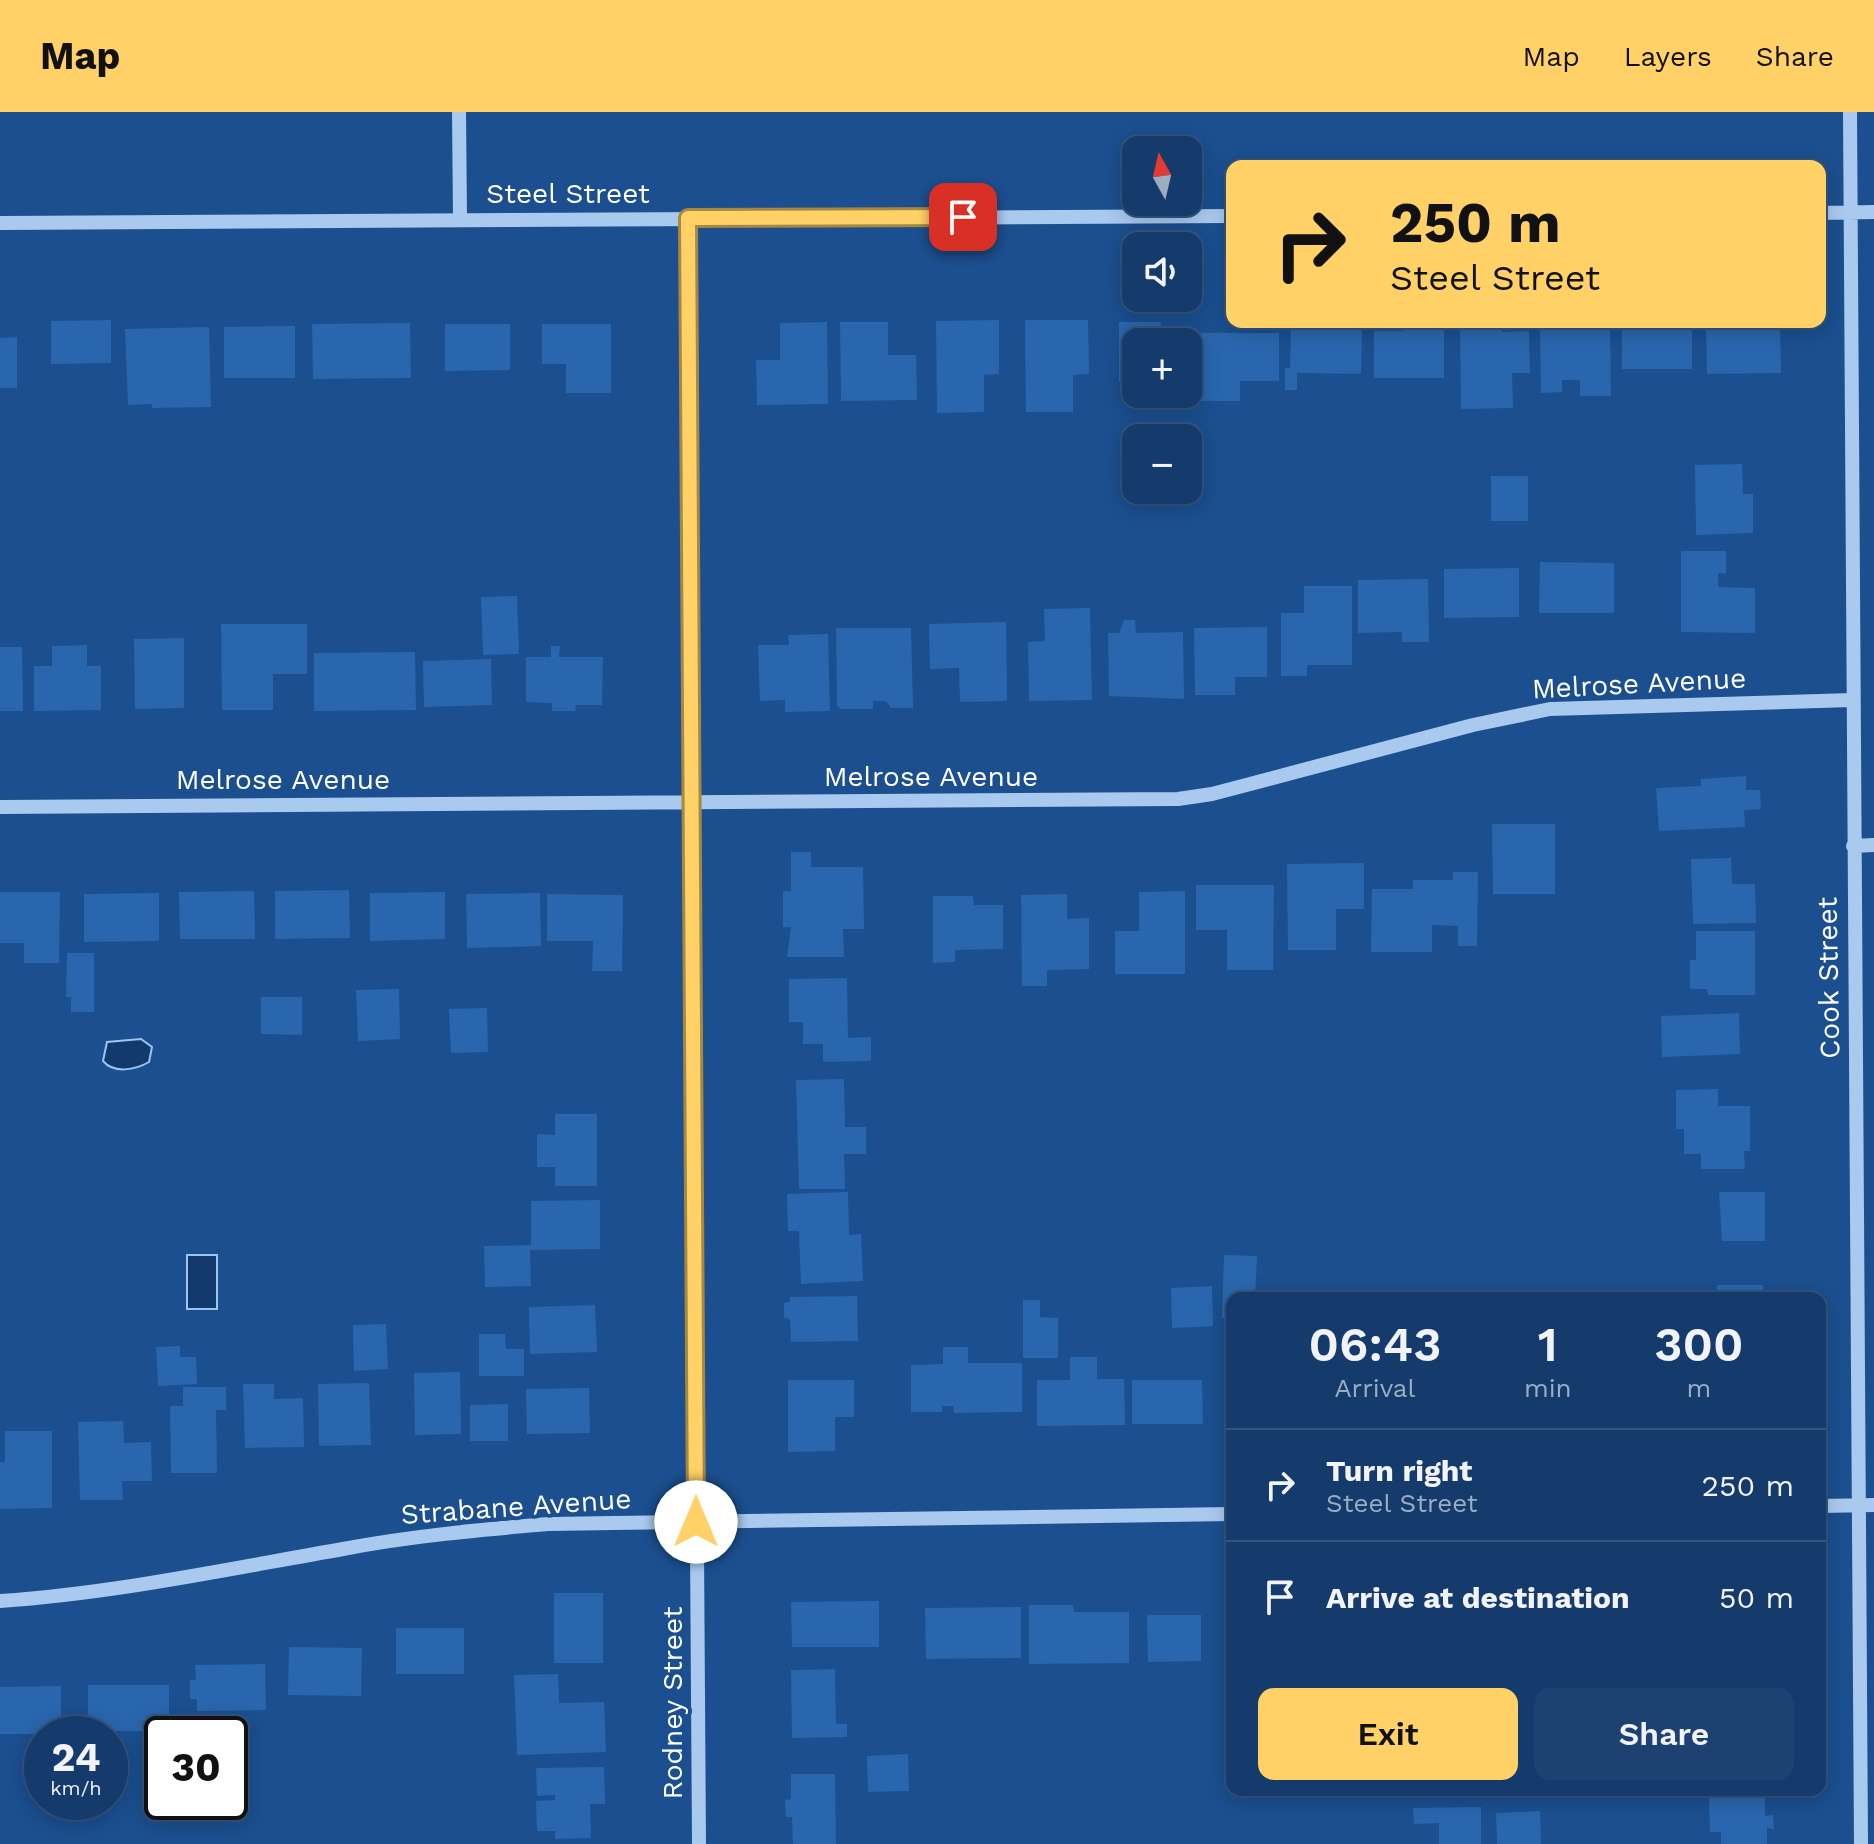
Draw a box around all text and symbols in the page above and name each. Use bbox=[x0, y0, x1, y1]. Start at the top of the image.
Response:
text: Map bbox=[40, 34, 120, 78]
text: Map bbox=[1523, 40, 1580, 73]
text: Layers bbox=[1624, 40, 1712, 73]
text: Share bbox=[1756, 40, 1834, 73]
north arrow bbox=[1122, 136, 1202, 216]
map controls bbox=[1122, 136, 1202, 504]
street label: Steel Street bbox=[486, 177, 650, 210]
pin bbox=[929, 183, 997, 251]
text: 250 m bbox=[1390, 190, 1561, 256]
icon: right bbox=[1258, 192, 1362, 296]
icon: arrive bbox=[941, 195, 985, 239]
button: sound bbox=[1122, 232, 1202, 312]
text: Steel Street bbox=[1390, 257, 1600, 299]
button: + bbox=[1122, 328, 1202, 408]
button: − bbox=[1122, 424, 1202, 504]
street label: Melrose Avenue bbox=[1531, 661, 1747, 706]
street label: Melrose Avenue bbox=[824, 760, 1038, 793]
street label: Melrose Avenue bbox=[176, 763, 390, 796]
street label: Cook Street bbox=[1811, 897, 1846, 1059]
text: 06:43 bbox=[1308, 1316, 1441, 1373]
text: 1 bbox=[1538, 1316, 1558, 1373]
text: 300 bbox=[1654, 1316, 1744, 1373]
text: Arrival bbox=[1334, 1373, 1416, 1403]
text: min bbox=[1524, 1373, 1572, 1403]
text: m bbox=[1686, 1373, 1711, 1403]
text: Turn right bbox=[1326, 1453, 1472, 1488]
icon: right bbox=[1258, 1463, 1302, 1507]
text: 250 m bbox=[1702, 1468, 1794, 1503]
position arrow bbox=[654, 1480, 738, 1564]
street label: Strabane Avenue bbox=[400, 1482, 632, 1531]
text: Steel Street bbox=[1326, 1488, 1478, 1518]
icon: arrive bbox=[1258, 1575, 1302, 1619]
text: Arrive at destination bbox=[1326, 1580, 1630, 1615]
text: 50 m bbox=[1719, 1580, 1794, 1615]
street label: Rodney Street bbox=[656, 1606, 689, 1799]
button: Exit bbox=[1258, 1688, 1518, 1780]
button: Share bbox=[1534, 1688, 1794, 1780]
speed limit sign: 30 bbox=[144, 1716, 248, 1820]
text: 24 bbox=[51, 1734, 101, 1781]
text: km/h bbox=[50, 1776, 102, 1800]

